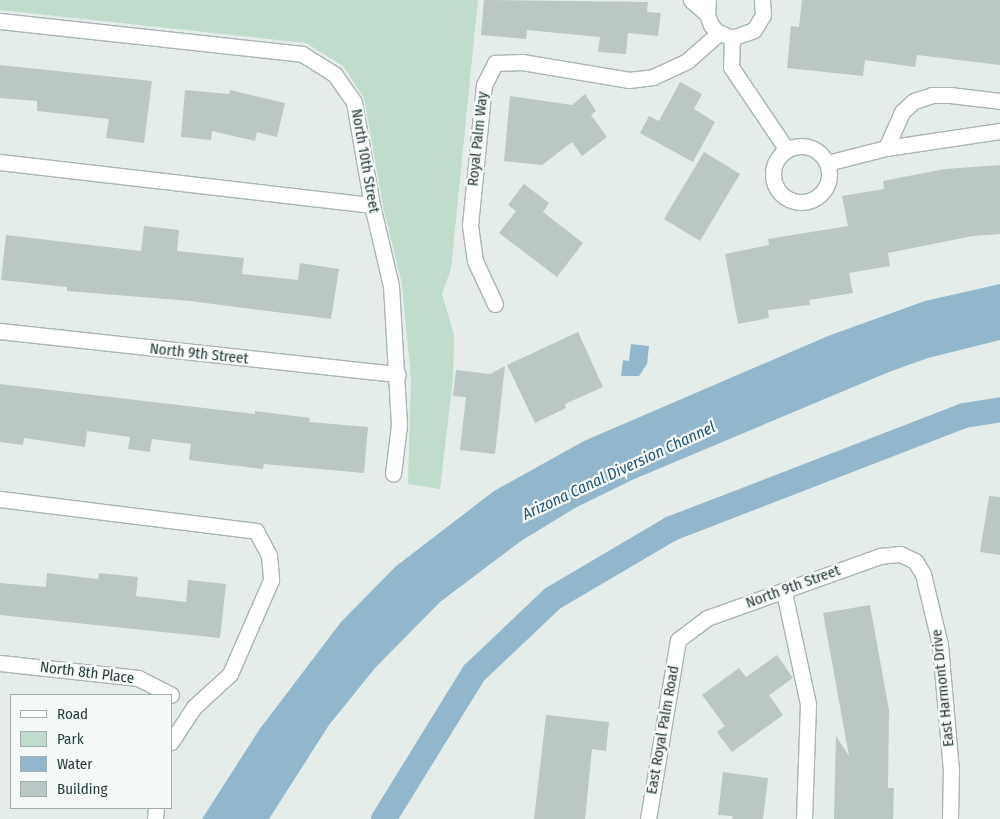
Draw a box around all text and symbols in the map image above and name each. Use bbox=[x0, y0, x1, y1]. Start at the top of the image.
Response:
street label: Royal Palm Way bbox=[464, 91, 492, 187]
street label: North 10th Street bbox=[347, 108, 383, 214]
street label: North 9th Street bbox=[149, 340, 249, 368]
water label: Arizona Canal Diversion Channel bbox=[519, 418, 719, 524]
street label: North 9th Street bbox=[743, 562, 843, 612]
street label: East Harmont Drive bbox=[928, 628, 958, 748]
street label: North 8th Place bbox=[39, 658, 135, 688]
street label: East Royal Palm Road bbox=[643, 664, 683, 796]
legend bbox=[10, 694, 172, 809]
text: Road bbox=[57, 705, 88, 723]
text: Park bbox=[57, 730, 84, 748]
text: Water bbox=[57, 755, 92, 773]
text: Building bbox=[57, 780, 108, 798]

